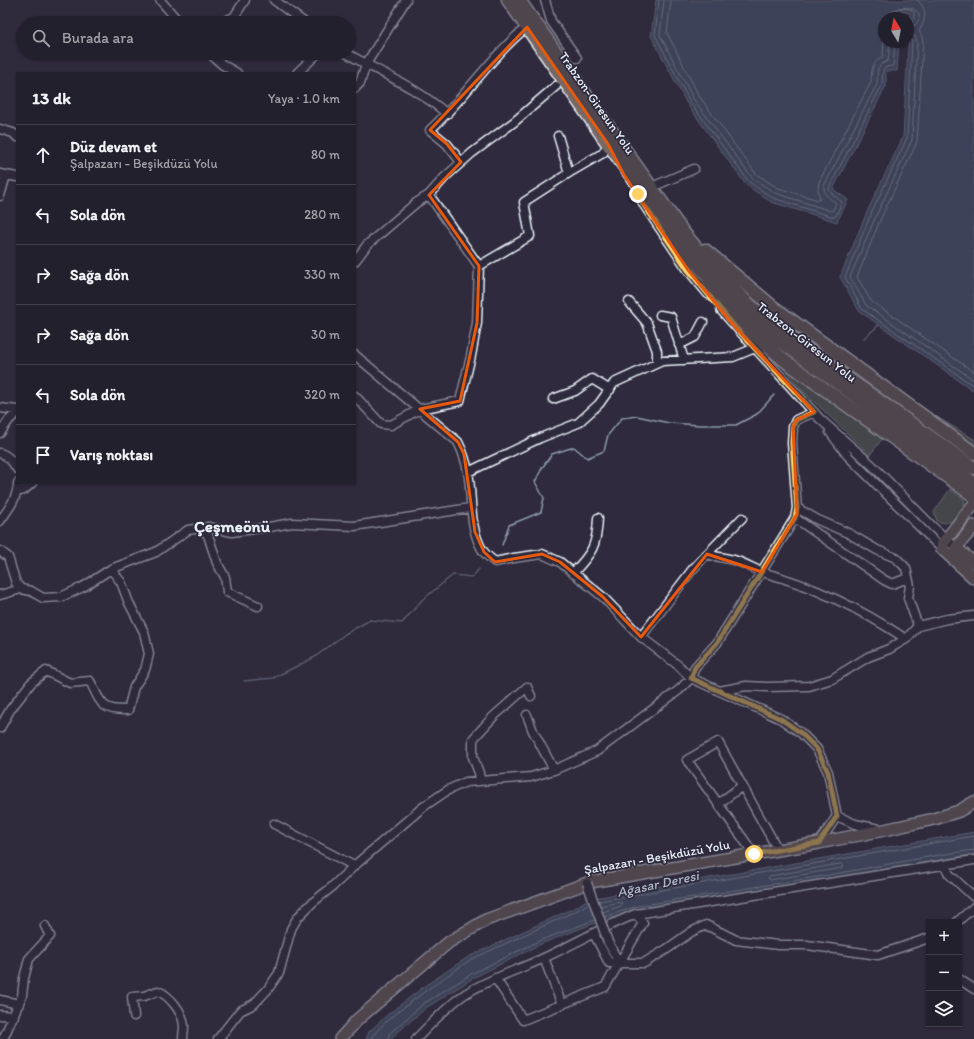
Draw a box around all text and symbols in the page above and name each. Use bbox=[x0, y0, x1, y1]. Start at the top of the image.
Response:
north arrow bbox=[878, 12, 914, 48]
search box bbox=[16, 16, 356, 60]
icon: search bbox=[30, 27, 52, 49]
text: Burada ara bbox=[62, 29, 134, 47]
street label: Trabzon-Giresun Yolu bbox=[556, 49, 638, 157]
text: 13 dk bbox=[32, 88, 71, 108]
text: Yaya · 1.0 km bbox=[268, 91, 340, 106]
text: Düz devam et bbox=[70, 138, 157, 156]
icon: ahead bbox=[32, 144, 54, 166]
text: 80 m bbox=[311, 147, 340, 162]
text: Şalpazarı - Beşikdüzü Yolu bbox=[70, 156, 218, 171]
route end bbox=[629, 185, 647, 203]
icon: left bbox=[32, 204, 54, 226]
text: Sola dön bbox=[70, 206, 125, 224]
text: 280 m bbox=[304, 207, 340, 222]
icon: right bbox=[32, 264, 54, 286]
text: Sağa dön bbox=[70, 266, 129, 284]
text: 330 m bbox=[304, 267, 340, 282]
street label: Trabzon-Giresun Yolu bbox=[754, 299, 860, 385]
icon: right bbox=[32, 324, 54, 346]
text: Sağa dön bbox=[70, 326, 129, 344]
text: 30 m bbox=[311, 327, 340, 342]
icon: left bbox=[32, 384, 54, 406]
text: Sola dön bbox=[70, 386, 125, 404]
text: 320 m bbox=[304, 387, 340, 402]
icon: arrive bbox=[32, 444, 54, 466]
text: Varış noktası bbox=[70, 446, 153, 464]
district label: Çeşmeönü bbox=[194, 516, 271, 537]
street label: Şalpazarı - Beşikdüzü Yolu bbox=[583, 837, 731, 877]
route start bbox=[745, 845, 763, 863]
water label: Ağasar Deresi bbox=[616, 867, 702, 901]
map controls bbox=[926, 919, 962, 1027]
button: + bbox=[926, 919, 962, 955]
button: − bbox=[926, 955, 962, 991]
button: layers bbox=[926, 991, 962, 1027]

